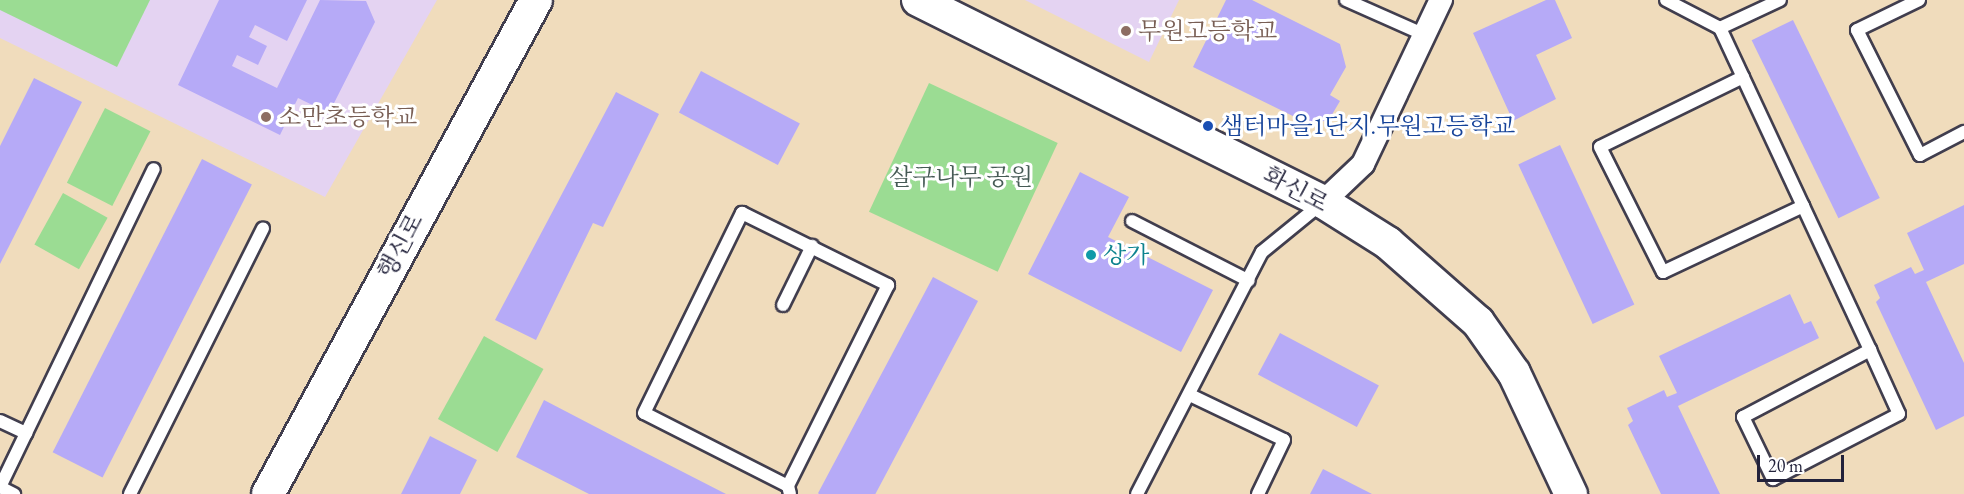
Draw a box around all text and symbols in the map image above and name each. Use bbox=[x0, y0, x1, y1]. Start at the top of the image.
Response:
place label: 무원고등학교 bbox=[1138, 17, 1277, 45]
marker: 무원고등학교 bbox=[1119, 24, 1133, 38]
place label: 소만초등학교 bbox=[278, 103, 417, 131]
marker: 소만초등학교 bbox=[259, 110, 273, 124]
place label: 샘터마을1단지.무원고등학교 bbox=[1220, 112, 1515, 140]
marker: 샘터마을1단지.무원고등학교 bbox=[1201, 119, 1215, 133]
street label: 화신로 bbox=[1259, 160, 1333, 218]
park label: 살구나무 공원 bbox=[889, 163, 1033, 191]
street label: 행신로 bbox=[371, 209, 429, 283]
place label: 상가 bbox=[1103, 241, 1149, 269]
marker: 상가 bbox=[1084, 248, 1098, 262]
scale bar bbox=[1760, 443, 1847, 481]
text: 20 m bbox=[1768, 454, 1803, 477]

